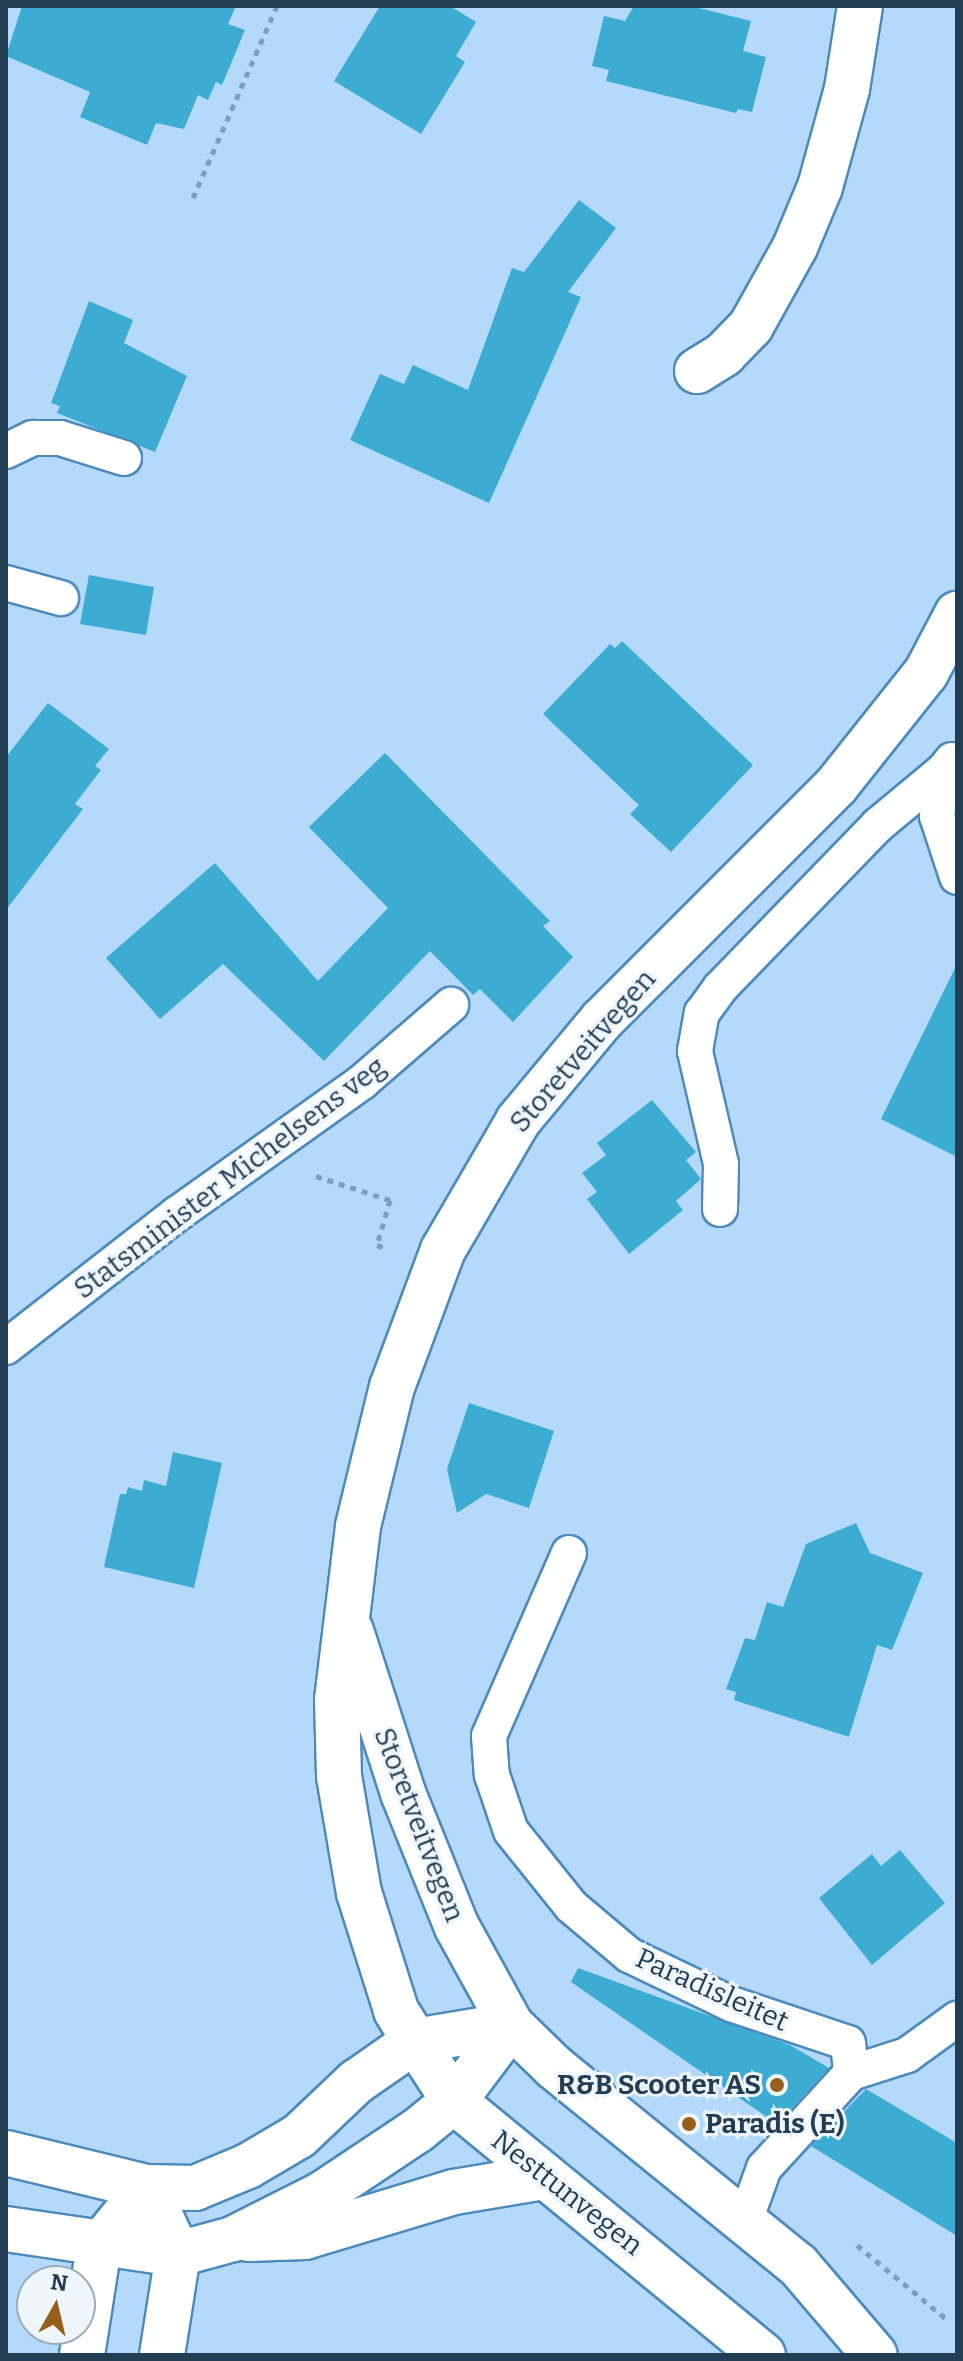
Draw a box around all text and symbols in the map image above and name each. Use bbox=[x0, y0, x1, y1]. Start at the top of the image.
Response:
street label: Storetveitvegen bbox=[503, 963, 663, 1139]
street label: Statsminister Michelsens veg bbox=[68, 1050, 392, 1306]
street label: Storetveitvegen bbox=[367, 1723, 471, 1927]
street label: Paradisleitet bbox=[631, 1941, 793, 2039]
place label: R&B Scooter AS bbox=[557, 2068, 761, 2102]
marker: R&B Scooter AS bbox=[768, 2076, 786, 2094]
place label: Paradis (E) bbox=[705, 2107, 845, 2141]
marker: Paradis (E) bbox=[680, 2115, 698, 2133]
street label: Nesttunvegen bbox=[485, 2123, 649, 2263]
north arrow bbox=[16, 2265, 96, 2345]
text: N bbox=[49, 2268, 69, 2297]

